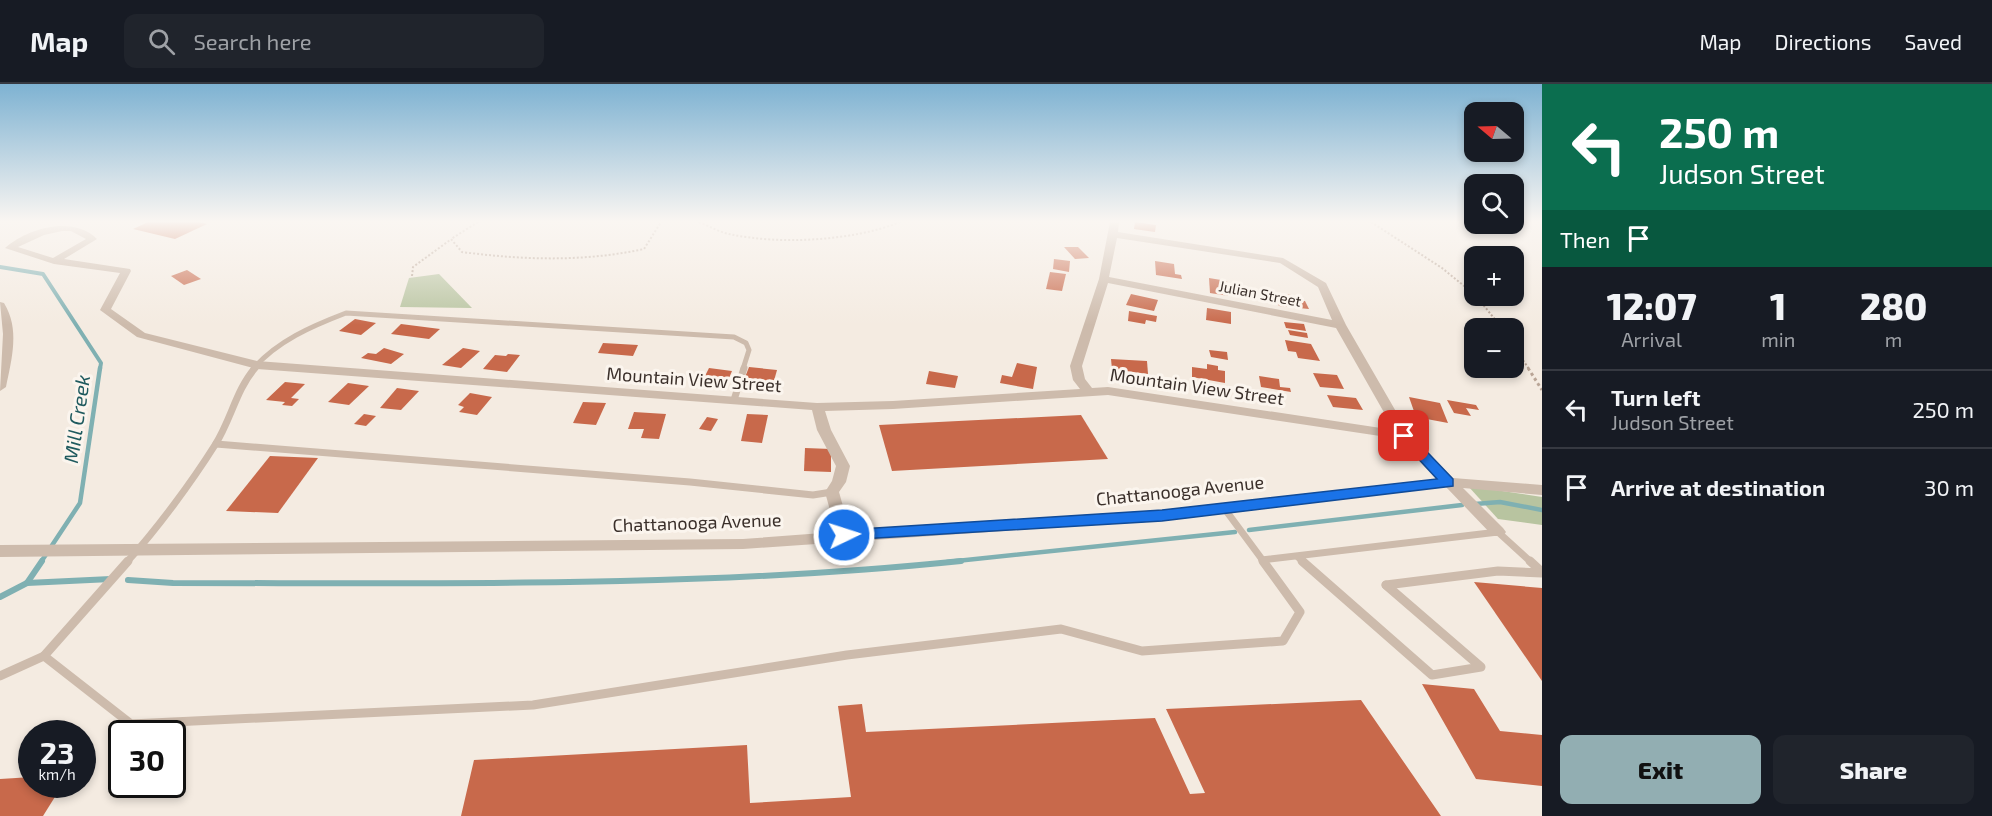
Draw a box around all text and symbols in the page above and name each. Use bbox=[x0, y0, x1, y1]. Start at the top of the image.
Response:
search box bbox=[124, 14, 544, 68]
text: Map bbox=[30, 24, 88, 58]
icon: search bbox=[145, 25, 178, 58]
text: Search here bbox=[193, 28, 312, 54]
text: Map bbox=[1699, 29, 1742, 54]
text: Directions bbox=[1775, 29, 1871, 54]
text: Saved bbox=[1904, 29, 1962, 54]
north arrow bbox=[1464, 102, 1524, 162]
map controls bbox=[1464, 102, 1524, 378]
text: 250 m bbox=[1659, 106, 1779, 156]
icon: left bbox=[1560, 108, 1638, 186]
text: Judson Street bbox=[1659, 157, 1825, 189]
button: search bbox=[1464, 174, 1524, 234]
icon: arrive bbox=[1622, 222, 1655, 255]
text: Then bbox=[1560, 226, 1610, 252]
button: + bbox=[1464, 246, 1524, 306]
street label: Julian Street bbox=[1217, 276, 1303, 310]
text: 12:07 bbox=[1607, 284, 1696, 327]
text: 1 bbox=[1770, 284, 1786, 327]
text: 280 bbox=[1860, 284, 1927, 327]
button: − bbox=[1464, 318, 1524, 378]
text: Arrival bbox=[1621, 327, 1682, 351]
text: min bbox=[1761, 327, 1795, 351]
text: m bbox=[1885, 327, 1902, 351]
street label: Mountain View Street bbox=[606, 362, 783, 396]
street label: Mountain View Street bbox=[1109, 363, 1286, 409]
water label: Mill Creek bbox=[58, 373, 94, 465]
text: Turn left bbox=[1611, 384, 1700, 410]
icon: left bbox=[1560, 393, 1593, 426]
text: 250 m bbox=[1912, 396, 1974, 422]
pin bbox=[1378, 410, 1429, 461]
text: Judson Street bbox=[1611, 410, 1734, 434]
icon: arrive bbox=[1387, 419, 1420, 452]
street label: Chattanooga Avenue bbox=[1095, 470, 1265, 510]
icon: arrive bbox=[1560, 471, 1593, 504]
text: Arrive at destination bbox=[1611, 474, 1825, 500]
text: 30 m bbox=[1924, 474, 1974, 500]
position arrow bbox=[812, 503, 876, 567]
street label: Chattanooga Avenue bbox=[612, 508, 782, 536]
speed limit sign: 30 bbox=[108, 720, 186, 798]
text: 23 bbox=[40, 734, 74, 770]
button: Exit bbox=[1560, 735, 1761, 804]
button: Share bbox=[1773, 735, 1974, 804]
text: km/h bbox=[38, 765, 76, 783]

